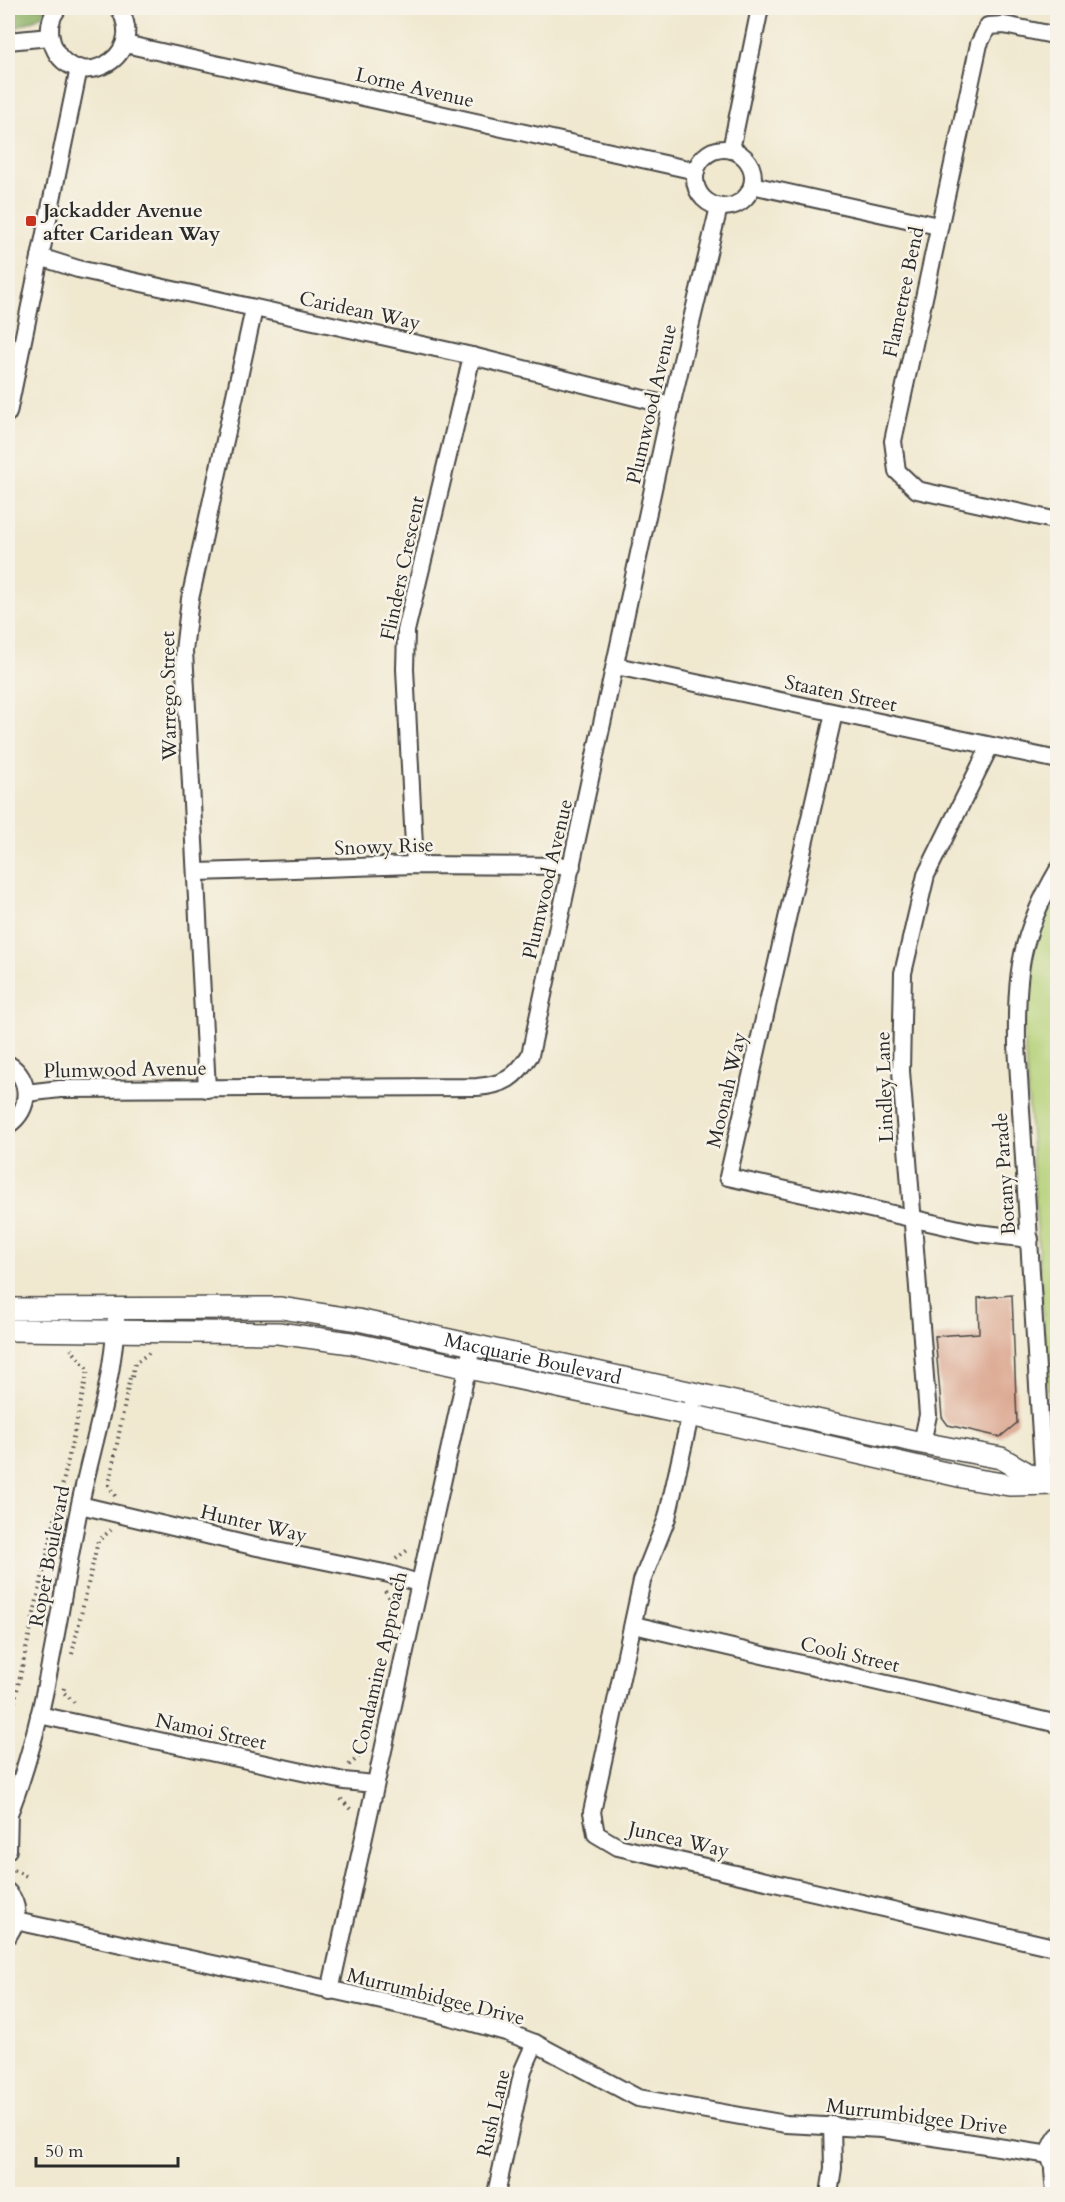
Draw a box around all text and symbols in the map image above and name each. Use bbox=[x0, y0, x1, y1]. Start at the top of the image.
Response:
street label: Lorne Avenue bbox=[353, 61, 477, 114]
place label: Jackadder Avenue after Caridean Way bbox=[40, 197, 221, 247]
marker: Jackadder Avenue after Caridean Way bbox=[24, 214, 38, 228]
street label: Flametree Bend bbox=[876, 224, 931, 360]
street label: Caridean Way bbox=[297, 284, 423, 337]
street label: Plumwood Avenue bbox=[620, 321, 683, 487]
street label: Flinders Crescent bbox=[374, 493, 431, 643]
street label: Warrego Street bbox=[154, 630, 183, 762]
street label: Staaten Street bbox=[782, 668, 900, 719]
street label: Plumwood Avenue bbox=[516, 796, 579, 962]
street label: Snowy Rise bbox=[334, 831, 434, 862]
street label: Moonah Way bbox=[700, 1029, 753, 1151]
street label: Lindley Lane bbox=[869, 1031, 900, 1143]
street label: Plumwood Avenue bbox=[43, 1055, 207, 1084]
street label: Botany Parade bbox=[987, 1112, 1022, 1236]
street label: Macquarie Boulevard bbox=[442, 1326, 624, 1391]
street label: Roper Boulevard bbox=[23, 1483, 76, 1629]
street label: Hunter Way bbox=[198, 1498, 310, 1549]
street label: Condamine Approach bbox=[345, 1569, 414, 1757]
street label: Cooli Street bbox=[798, 1630, 903, 1679]
street label: Namoi Street bbox=[153, 1707, 269, 1757]
street label: Juncea Way bbox=[623, 1814, 732, 1864]
street label: Murrumbidgee Drive bbox=[344, 1961, 528, 2032]
street label: Rush Lane bbox=[470, 2067, 517, 2160]
street label: Murrumbidgee Drive bbox=[825, 2092, 1009, 2141]
scale bar bbox=[36, 2130, 178, 2168]
text: 50 m bbox=[45, 2139, 84, 2164]

